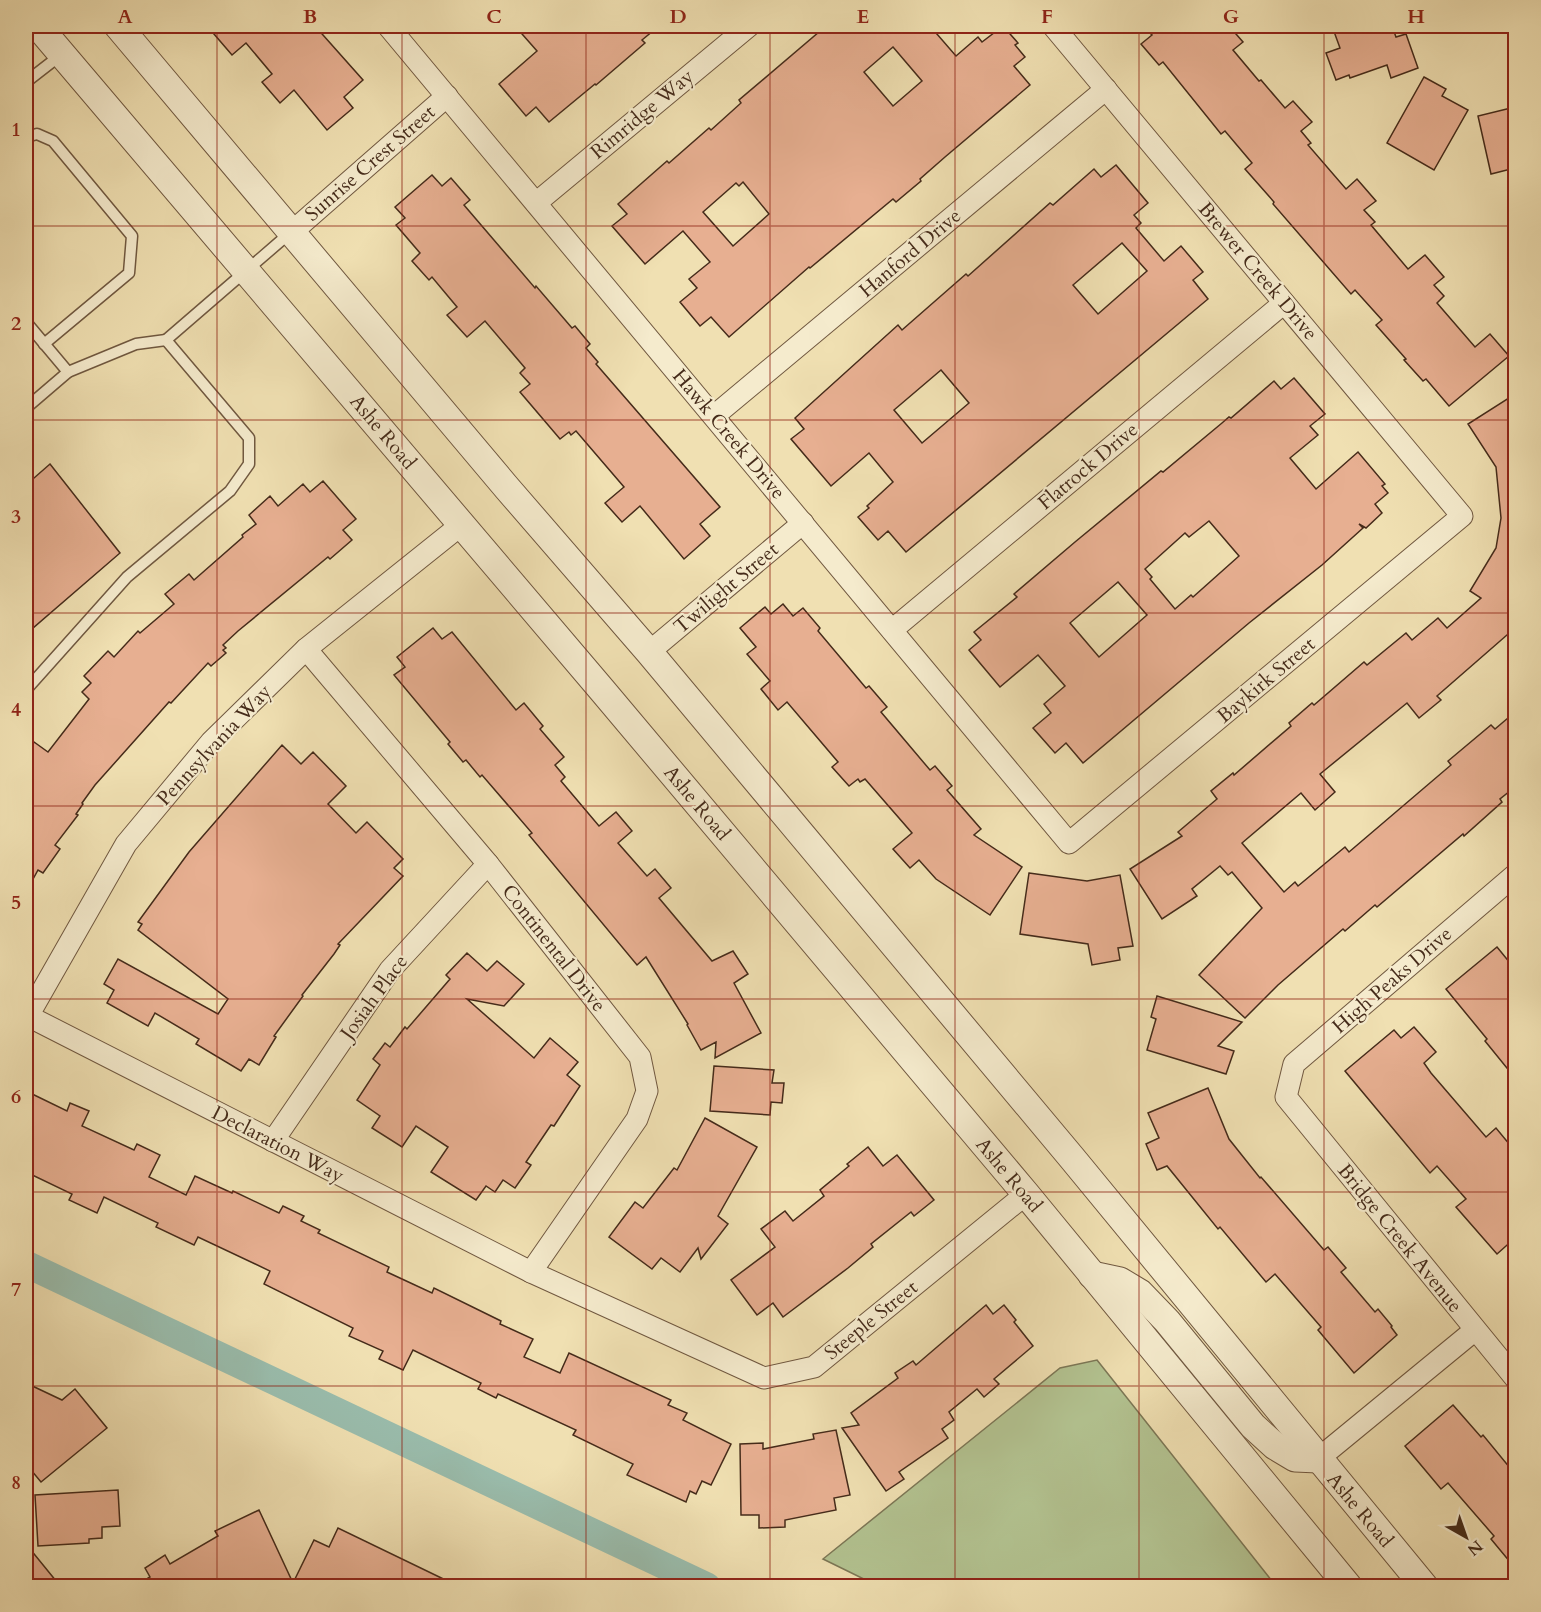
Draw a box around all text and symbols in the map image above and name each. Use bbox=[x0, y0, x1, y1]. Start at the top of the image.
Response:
text: A bbox=[117, 3, 133, 30]
text: B bbox=[303, 3, 317, 30]
text: C bbox=[486, 3, 502, 30]
text: D bbox=[669, 3, 687, 30]
text: E bbox=[857, 3, 869, 30]
text: F bbox=[1041, 3, 1053, 30]
text: G bbox=[1223, 3, 1239, 30]
text: H bbox=[1407, 3, 1425, 30]
street label: Rimridge Way bbox=[585, 63, 700, 165]
street label: Sunrise Crest Street bbox=[299, 98, 441, 227]
text: 1 bbox=[11, 116, 21, 143]
street label: Brewer Creek Drive bbox=[1192, 196, 1324, 346]
street label: Hanford Drive bbox=[853, 202, 967, 304]
text: 2 bbox=[11, 310, 21, 337]
street label: Hawk Creek Drive bbox=[666, 363, 792, 505]
street label: Ashe Road bbox=[344, 389, 423, 476]
street label: Flatrock Drive bbox=[1032, 416, 1144, 516]
text: 3 bbox=[11, 503, 21, 530]
street label: Twilight Street bbox=[668, 536, 785, 640]
street label: Baykirk Street bbox=[1211, 630, 1321, 729]
street label: Pennsylvania Way bbox=[151, 678, 278, 812]
text: 4 bbox=[11, 696, 21, 723]
street label: Ashe Road bbox=[658, 760, 737, 847]
street label: Continental Drive bbox=[496, 879, 612, 1017]
text: 5 bbox=[11, 889, 21, 916]
street label: High Peaks Drive bbox=[1326, 920, 1458, 1040]
street label: Josiah Place bbox=[332, 949, 414, 1047]
text: 6 bbox=[11, 1083, 21, 1110]
street label: Declaration Way bbox=[207, 1099, 349, 1189]
street label: Ashe Road bbox=[970, 1132, 1049, 1219]
street label: Bridge Creek Avenue bbox=[1331, 1158, 1469, 1318]
street label: Steeple Street bbox=[819, 1274, 924, 1366]
text: 7 bbox=[11, 1276, 21, 1303]
street label: Ashe Road bbox=[1321, 1467, 1400, 1554]
text: 8 bbox=[11, 1469, 21, 1496]
north arrow bbox=[1436, 1507, 1496, 1567]
text: N bbox=[1463, 1535, 1487, 1561]

